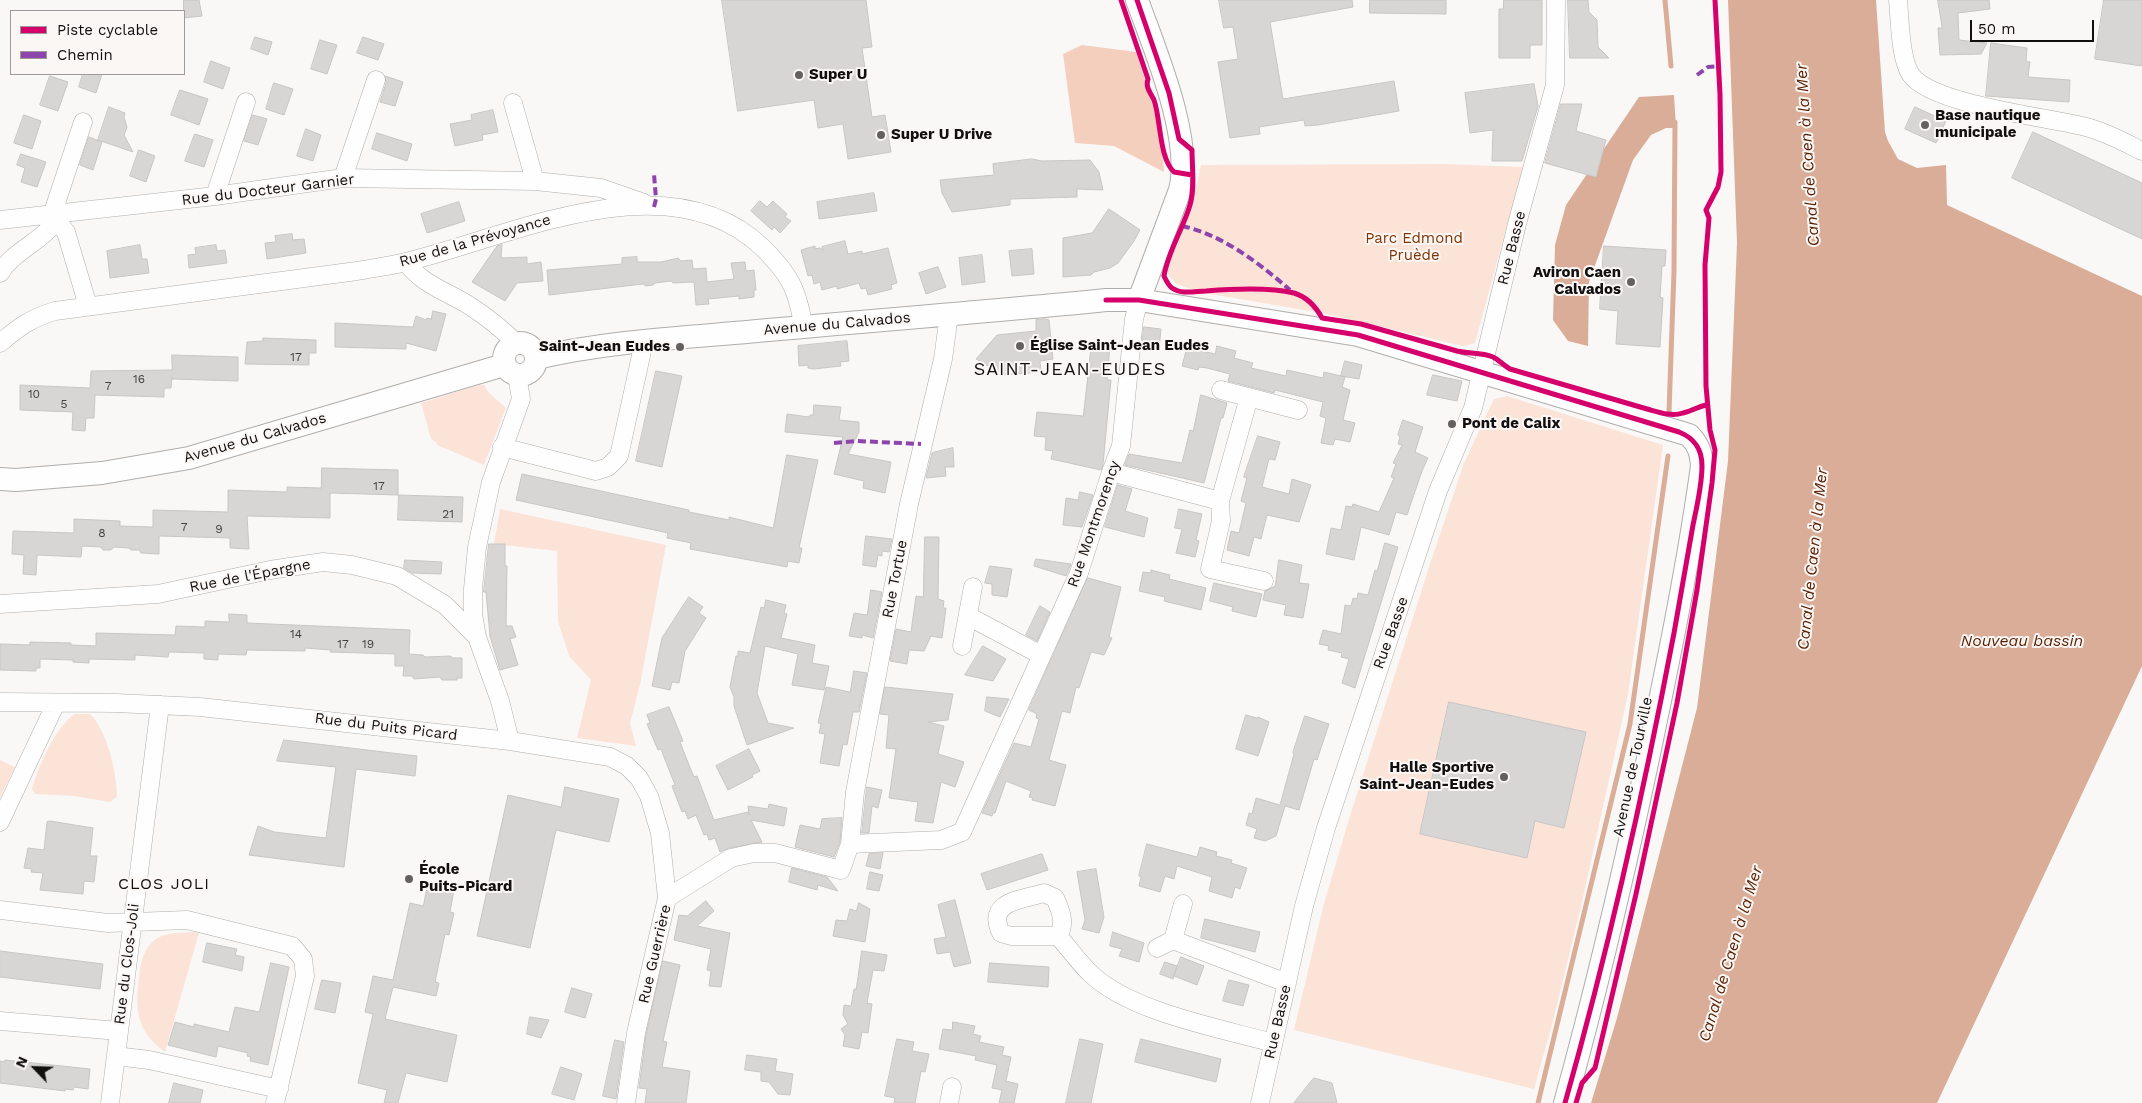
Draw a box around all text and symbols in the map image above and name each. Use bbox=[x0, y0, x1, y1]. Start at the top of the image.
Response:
legend bbox=[10, 10, 185, 75]
scale bar bbox=[1972, 10, 2096, 42]
text: 50 m bbox=[1978, 20, 2015, 38]
text: Piste cyclable bbox=[57, 21, 158, 39]
text: Chemin bbox=[57, 46, 113, 64]
water label: Canal de Caen à la Mer bbox=[1792, 63, 1824, 247]
place label: Super U bbox=[809, 66, 867, 84]
marker: Super U bbox=[793, 69, 805, 81]
place label: Base nautique municipale bbox=[1935, 107, 2040, 142]
marker: Base nautique municipale bbox=[1919, 119, 1931, 131]
place label: Super U Drive bbox=[891, 126, 992, 144]
marker: Super U Drive bbox=[875, 129, 887, 141]
street label: Rue du Docteur Garnier bbox=[181, 170, 355, 210]
street label: Rue Basse bbox=[1494, 209, 1530, 287]
street label: Rue de la Prévoyance bbox=[397, 211, 553, 271]
park label: Parc Edmond Pruède bbox=[1365, 230, 1463, 265]
place label: Aviron Caen Calvados bbox=[1533, 264, 1621, 299]
marker: Aviron Caen Calvados bbox=[1625, 276, 1637, 288]
street label: Avenue du Calvados bbox=[763, 309, 911, 339]
place label: Église Saint-Jean Eudes bbox=[1030, 337, 1209, 355]
place label: Saint-Jean Eudes bbox=[539, 338, 670, 356]
marker: Église Saint-Jean Eudes bbox=[1014, 340, 1026, 352]
marker: Saint-Jean Eudes bbox=[674, 341, 686, 353]
house number: 17 bbox=[290, 350, 302, 364]
district label: SAINT-JEAN-EUDES bbox=[972, 359, 1168, 381]
house number: 16 bbox=[133, 372, 145, 386]
house number: 7 bbox=[105, 379, 111, 393]
house number: 10 bbox=[28, 387, 40, 401]
house number: 5 bbox=[61, 397, 67, 411]
street label: Avenue du Calvados bbox=[182, 409, 328, 467]
place label: Pont de Calix bbox=[1462, 415, 1560, 433]
marker: Pont de Calix bbox=[1446, 418, 1458, 430]
street label: Rue Montmorency bbox=[1064, 458, 1124, 590]
water label: Canal de Caen à la Mer bbox=[1794, 467, 1832, 651]
house number: 17 bbox=[373, 479, 385, 493]
house number: 21 bbox=[442, 507, 454, 521]
house number: 7 bbox=[181, 520, 187, 534]
house number: 9 bbox=[215, 522, 223, 536]
house number: 8 bbox=[98, 526, 106, 540]
street label: Rue Tortue bbox=[879, 538, 911, 620]
street label: Rue de l'Épargne bbox=[188, 555, 312, 597]
street label: Rue Basse bbox=[1370, 594, 1412, 672]
house number: 14 bbox=[290, 627, 302, 641]
water label: Nouveau bassin bbox=[1961, 631, 2083, 651]
house number: 17 bbox=[337, 637, 349, 651]
house number: 19 bbox=[362, 637, 374, 651]
street label: Avenue de Tourville bbox=[1609, 695, 1657, 839]
street label: Rue du Puits Picard bbox=[314, 709, 458, 745]
place label: Halle Sportive Saint-Jean-Eudes bbox=[1359, 759, 1494, 794]
marker: Halle Sportive Saint-Jean-Eudes bbox=[1498, 771, 1510, 783]
place label: École Puits-Picard bbox=[419, 861, 512, 896]
water label: Canal de Caen à la Mer bbox=[1695, 864, 1767, 1044]
marker: École Puits-Picard bbox=[403, 873, 415, 885]
district label: CLOS JOLI bbox=[117, 874, 211, 894]
street label: Rue du Clos-Joli bbox=[111, 902, 143, 1026]
street label: Rue Guerrière bbox=[635, 903, 675, 1005]
street label: Rue Basse bbox=[1261, 983, 1295, 1061]
north arrow bbox=[10, 1043, 60, 1093]
text: N bbox=[12, 1054, 31, 1070]

